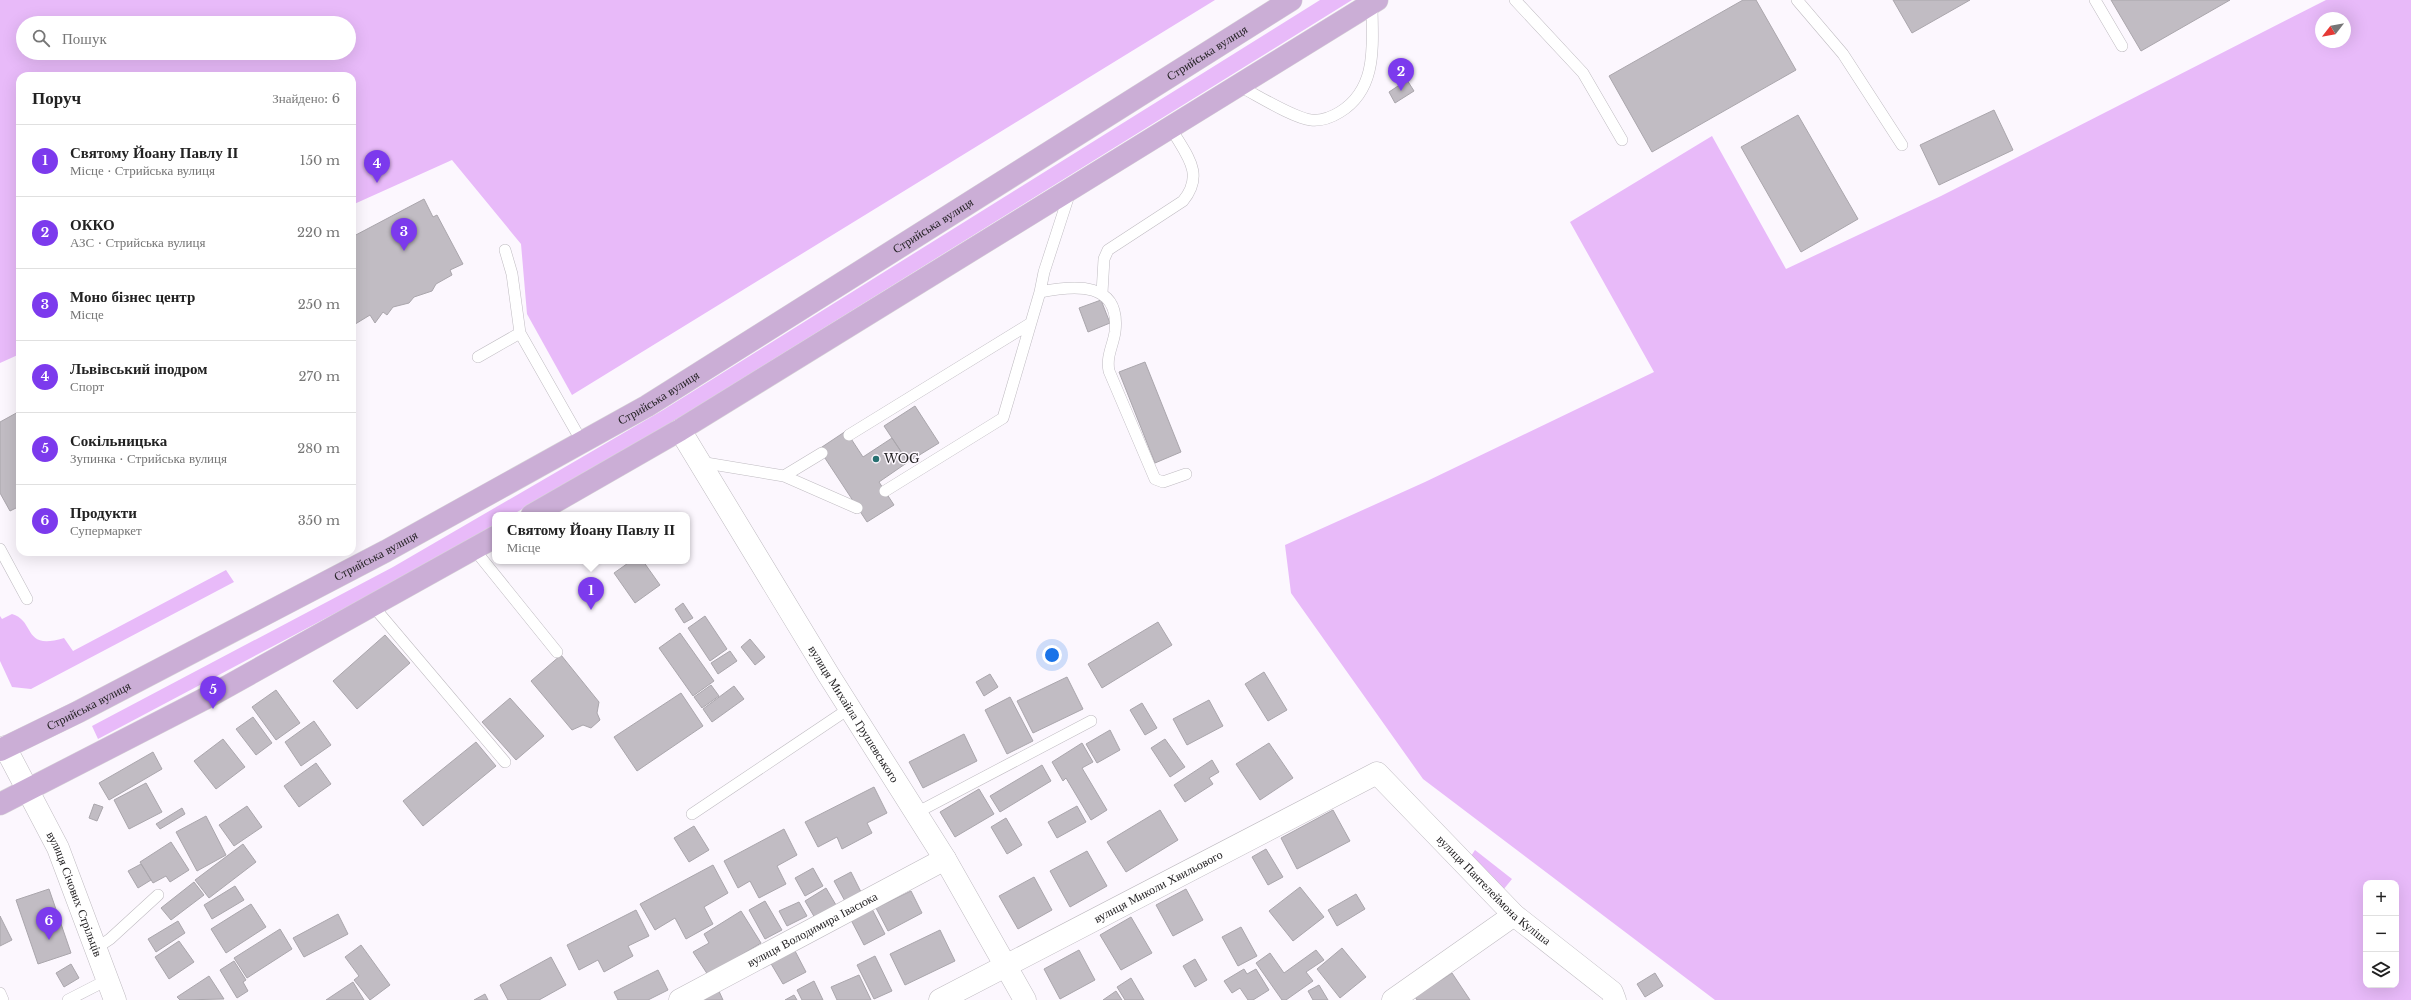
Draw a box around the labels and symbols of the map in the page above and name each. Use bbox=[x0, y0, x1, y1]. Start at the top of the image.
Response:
north arrow bbox=[2315, 12, 2351, 48]
street label: Стрийська вулиця bbox=[1164, 21, 1250, 83]
pin: 2 bbox=[1388, 58, 1414, 91]
pin: 4 bbox=[364, 150, 390, 183]
street label: Стрийська вулиця bbox=[890, 194, 976, 256]
pin: 3 bbox=[391, 218, 417, 251]
street label: Стрийська вулиця bbox=[615, 367, 702, 428]
place label: WOG bbox=[883, 451, 920, 466]
marker: WOG bbox=[871, 454, 881, 464]
street label: Стрийська вулиця bbox=[331, 527, 420, 584]
pin: 1 bbox=[578, 577, 604, 610]
street label: вулиця Михайла Грушевського bbox=[805, 643, 903, 785]
your location bbox=[1042, 645, 1062, 665]
pin: 5 bbox=[200, 676, 226, 709]
street label: Стрийська вулиця bbox=[44, 678, 133, 733]
street label: вулиця Січових Стрільців bbox=[44, 829, 106, 959]
street label: вулиця Пантелеймона Куліша bbox=[1434, 832, 1555, 948]
street label: вулиця Миколи Хвильового bbox=[1091, 847, 1225, 926]
street label: вулиця Володимира Івасюка bbox=[744, 888, 881, 970]
pin: 6 bbox=[36, 907, 62, 940]

